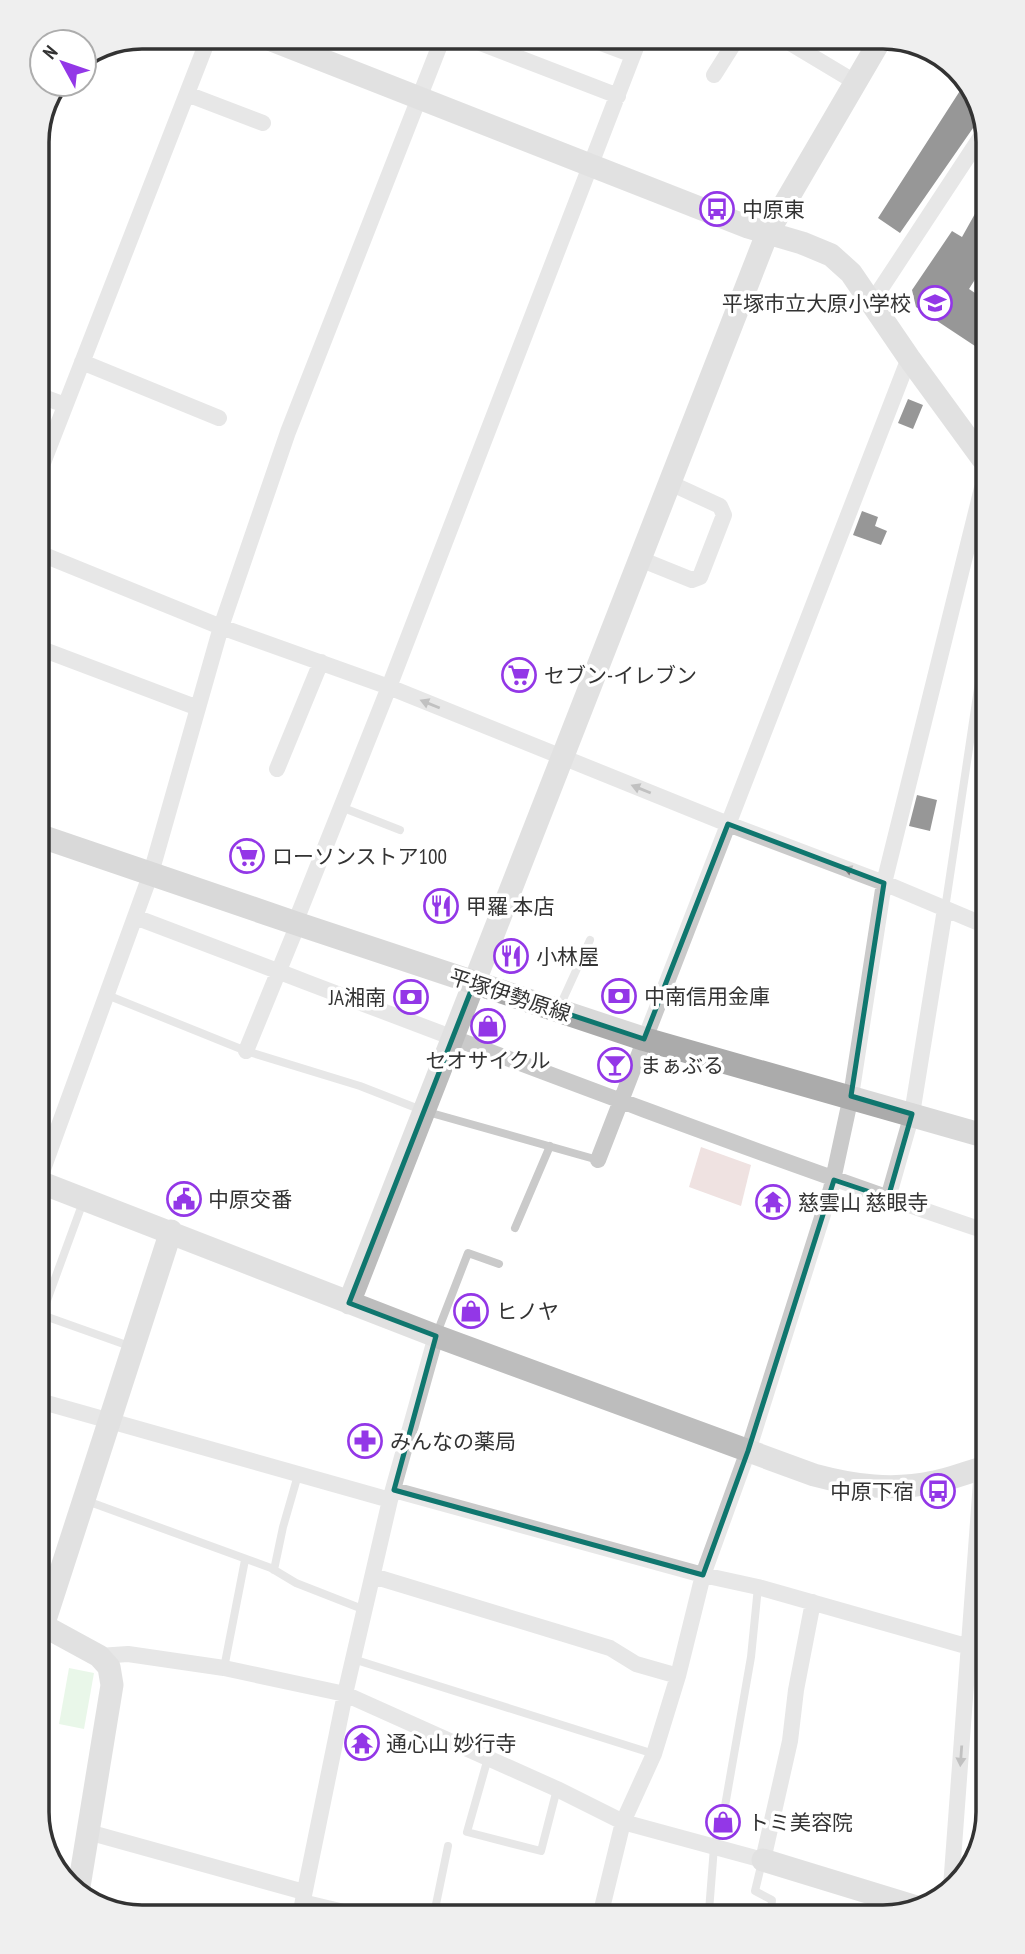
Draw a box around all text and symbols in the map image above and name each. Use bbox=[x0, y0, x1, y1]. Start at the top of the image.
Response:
north arrow bbox=[28, 28, 98, 98]
text: N bbox=[37, 40, 62, 64]
bus stop icon: 中原東 bbox=[698, 190, 736, 228]
place label: 中原東 bbox=[742, 196, 805, 223]
school or university icon: 平塚市立大原小学校 bbox=[916, 284, 954, 322]
place label: 平塚市立大原小学校 bbox=[722, 290, 911, 317]
supermarket icon: セブン-イレブン bbox=[500, 656, 538, 694]
place label: セブン-イレブン bbox=[544, 662, 697, 689]
one-way arrow bbox=[419, 698, 440, 709]
one-way arrow bbox=[630, 783, 651, 794]
supermarket icon: ローソンストア100 bbox=[228, 837, 266, 875]
place label: ローソンストア100 bbox=[272, 843, 447, 870]
one-way arrow bbox=[842, 866, 863, 877]
restaurant icon: 甲羅 本店 bbox=[422, 887, 460, 925]
place label: 甲羅 本店 bbox=[466, 893, 554, 920]
restaurant icon: 小林屋 bbox=[492, 937, 530, 975]
place label: 小林屋 bbox=[536, 943, 599, 970]
street label: 平塚伊勢原線 bbox=[446, 963, 574, 1027]
bank icon: 中南信用金庫 bbox=[600, 977, 638, 1015]
bank icon: JA湘南 bbox=[392, 978, 430, 1016]
place label: 中南信用金庫 bbox=[644, 983, 770, 1010]
place label: JA湘南 bbox=[328, 984, 386, 1011]
shop icon: セオサイクル bbox=[469, 1007, 507, 1045]
bar icon: まぁぶる bbox=[596, 1046, 634, 1084]
place label: セオサイクル bbox=[426, 1047, 550, 1074]
place label: まぁぶる bbox=[640, 1052, 724, 1079]
public building icon: 中原交番 bbox=[165, 1180, 203, 1218]
temple icon: 慈雲山 慈眼寺 bbox=[754, 1183, 792, 1221]
place label: 中原交番 bbox=[208, 1186, 292, 1213]
place label: 慈雲山 慈眼寺 bbox=[798, 1189, 928, 1216]
shop icon: ヒノヤ bbox=[452, 1292, 490, 1330]
place label: ヒノヤ bbox=[496, 1298, 559, 1325]
pharmacy icon: みんなの薬局 bbox=[346, 1422, 384, 1460]
place label: みんなの薬局 bbox=[390, 1428, 516, 1455]
bus stop icon: 中原下宿 bbox=[919, 1472, 957, 1510]
place label: 中原下宿 bbox=[830, 1478, 914, 1505]
temple icon: 通心山 妙行寺 bbox=[343, 1724, 381, 1762]
place label: 通心山 妙行寺 bbox=[386, 1730, 516, 1757]
one-way arrow bbox=[955, 1745, 966, 1767]
shop icon: トミ美容院 bbox=[704, 1803, 742, 1841]
place label: トミ美容院 bbox=[748, 1809, 853, 1836]

